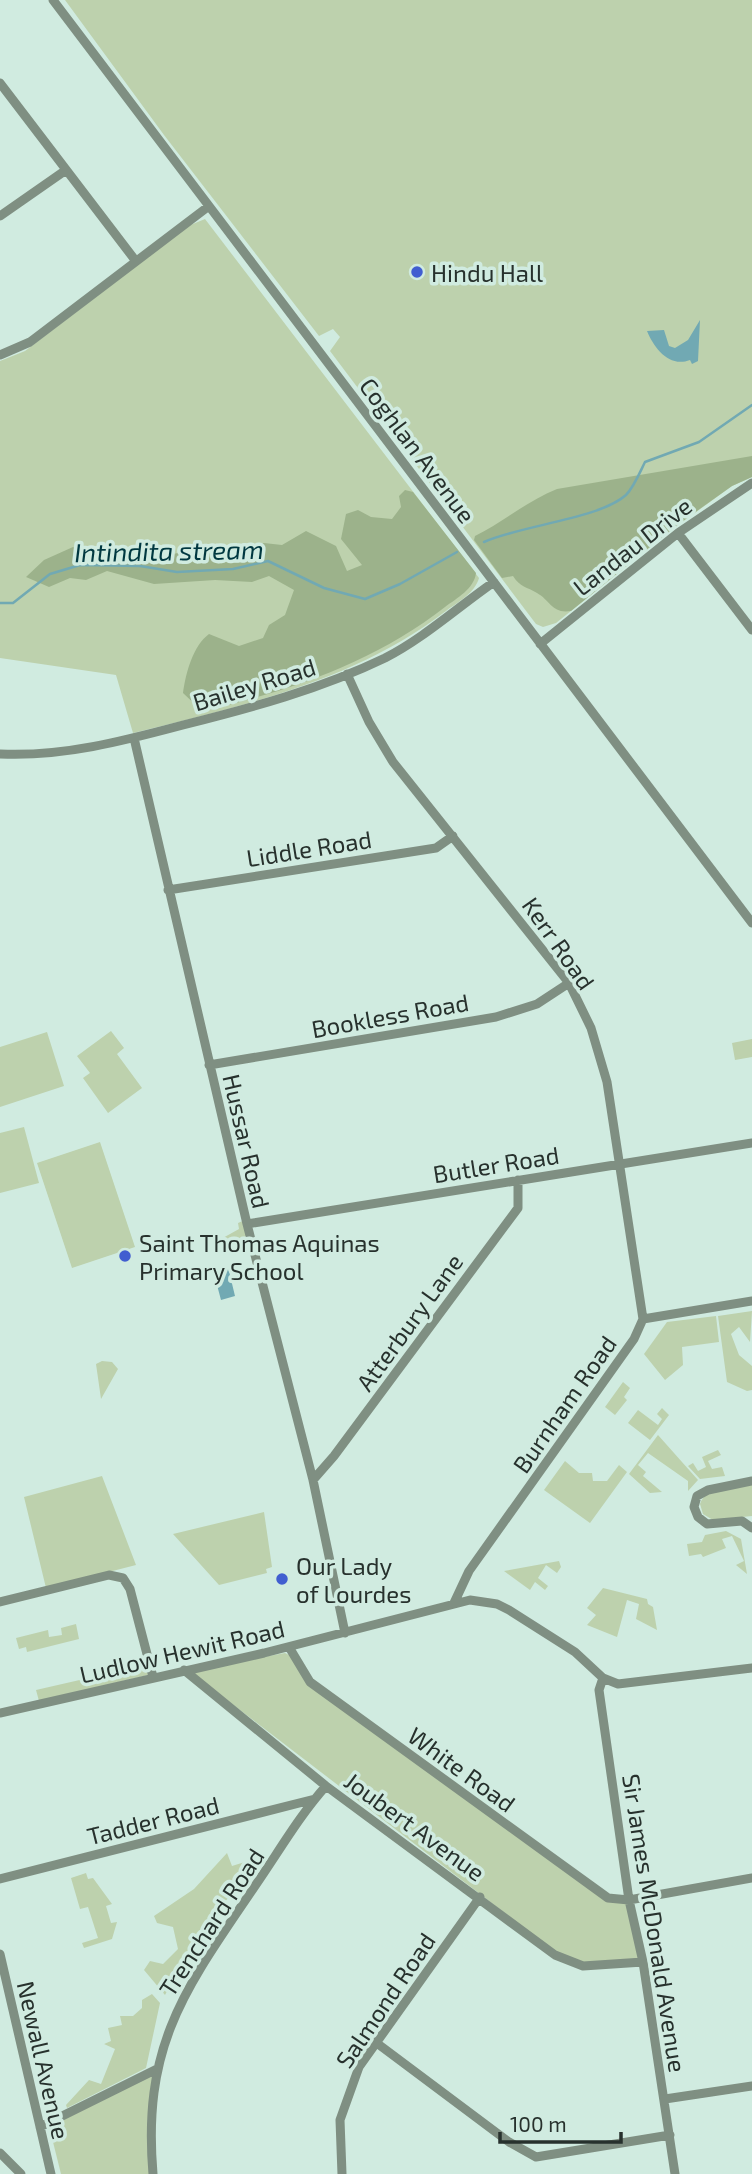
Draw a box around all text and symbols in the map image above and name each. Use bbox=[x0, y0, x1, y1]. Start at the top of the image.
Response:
place label: Hindu Hall bbox=[431, 258, 543, 287]
marker: Hindu Hall bbox=[409, 264, 425, 280]
street label: Coghlan Avenue bbox=[354, 372, 482, 528]
street label: Landau Drive bbox=[567, 491, 697, 601]
water label: Intindita stream bbox=[74, 533, 264, 567]
street label: Bailey Road bbox=[189, 652, 319, 716]
street label: Liddle Road bbox=[244, 824, 374, 872]
street label: Kerr Road bbox=[517, 891, 601, 995]
street label: Bookless Road bbox=[309, 987, 471, 1043]
street label: Hussar Road bbox=[217, 1071, 277, 1211]
street label: Butler Road bbox=[431, 1140, 561, 1188]
place label: Saint Thomas Aquinas Primary School bbox=[139, 1228, 380, 1285]
marker: Saint Thomas Aquinas Primary School bbox=[117, 1248, 133, 1264]
street label: Atterbury Lane bbox=[350, 1248, 468, 1396]
street label: Burnham Road bbox=[506, 1330, 622, 1478]
place label: Our Lady of Lourdes bbox=[296, 1551, 411, 1608]
marker: Our Lady of Lourdes bbox=[274, 1571, 290, 1587]
street label: Ludlow Hewit Road bbox=[77, 1613, 287, 1689]
street label: White Road bbox=[403, 1720, 521, 1818]
street label: Joubert Avenue bbox=[339, 1765, 491, 1887]
street label: Sir James McDonald Avenue bbox=[617, 1772, 693, 2074]
street label: Tadder Road bbox=[84, 1790, 222, 1850]
street label: Trenchard Road bbox=[152, 1843, 270, 2001]
street label: Salmond Road bbox=[329, 1927, 441, 2073]
street label: Newall Avenue bbox=[12, 1978, 76, 2142]
scale bar bbox=[500, 2100, 621, 2144]
text: 100 m bbox=[510, 2111, 567, 2136]

